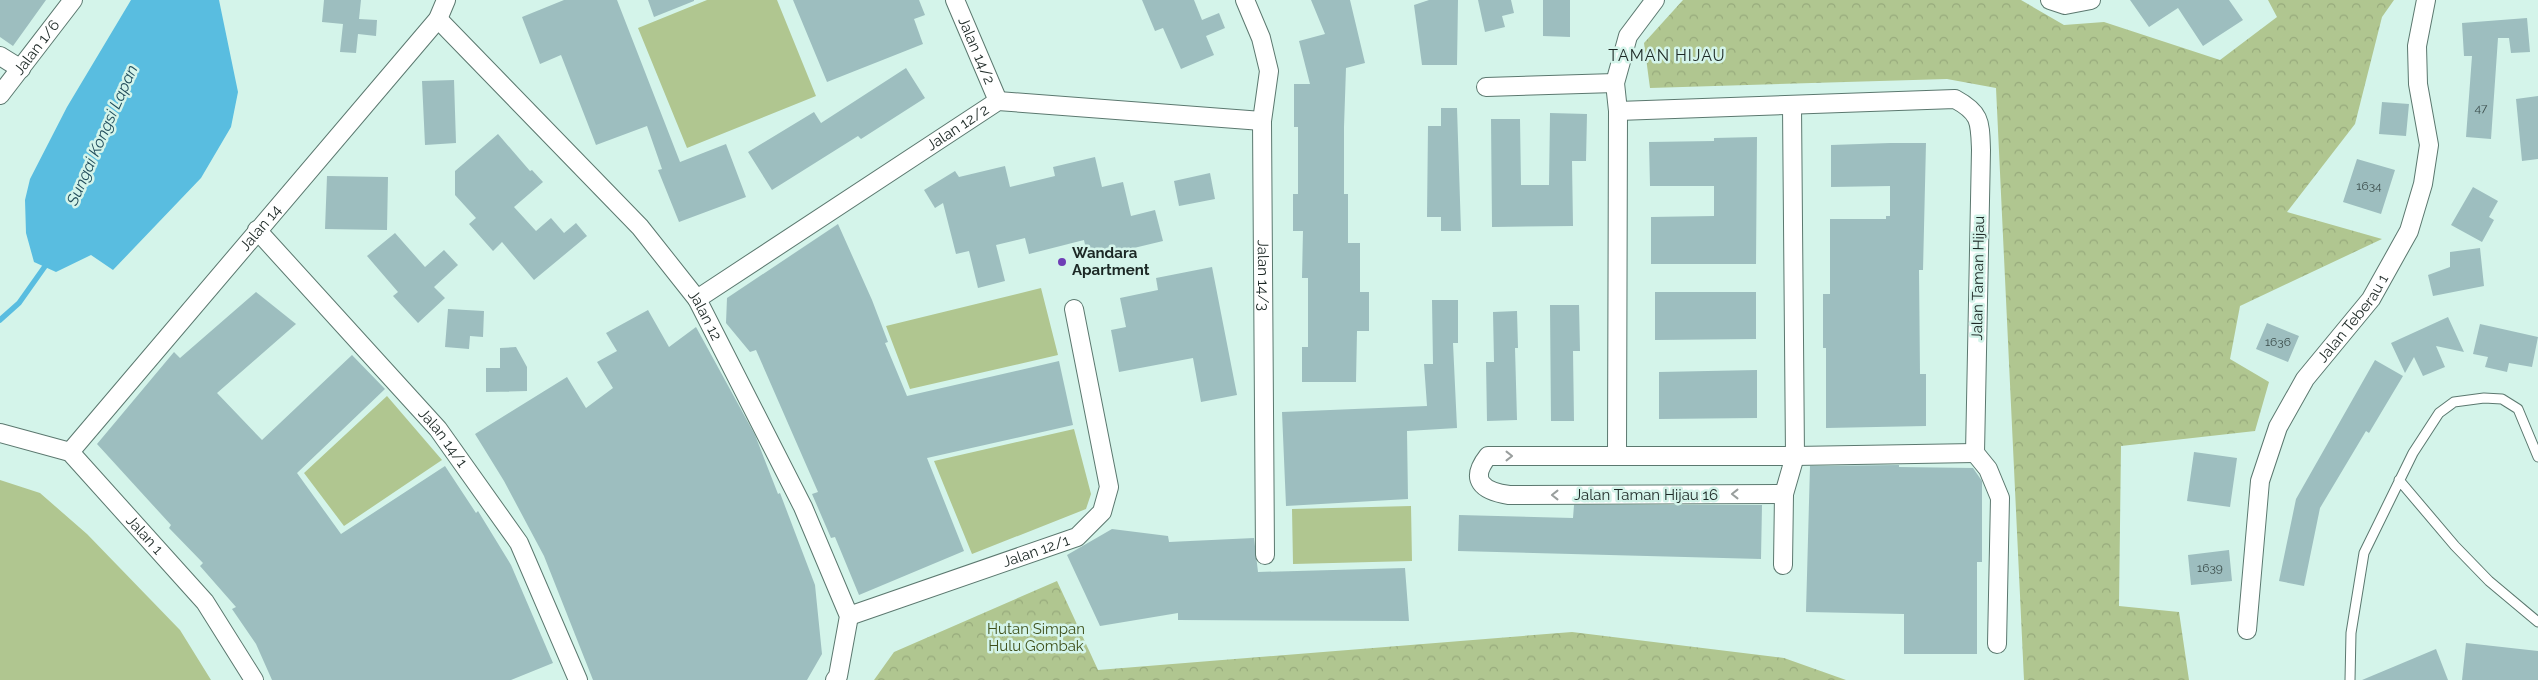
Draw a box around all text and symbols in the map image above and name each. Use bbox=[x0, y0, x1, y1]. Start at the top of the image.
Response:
street label: Jalan 14/2 bbox=[954, 14, 999, 87]
street label: Jalan 1/6 bbox=[10, 16, 63, 78]
district label: TAMAN HIJAU bbox=[1608, 46, 1726, 65]
water label: Sungai Kongsi Lapan bbox=[62, 62, 142, 209]
street label: Jalan 12/2 bbox=[923, 100, 992, 155]
house number: 47 bbox=[2475, 101, 2488, 115]
house number: 1634 bbox=[2356, 179, 2382, 193]
street label: Jalan 14 bbox=[236, 201, 285, 255]
street label: Jalan Taman Hijau bbox=[1968, 215, 1988, 341]
street label: Jalan 14/3 bbox=[1254, 240, 1272, 311]
place label: Wandara Apartment bbox=[1072, 244, 1150, 279]
marker: Wandara Apartment bbox=[1056, 256, 1068, 268]
street label: Jalan Teberau 1 bbox=[2313, 270, 2392, 366]
street label: Jalan 12 bbox=[684, 286, 726, 344]
house number: 1636 bbox=[2265, 335, 2291, 349]
street label: Jalan 14/1 bbox=[415, 404, 472, 471]
one-way arrow bbox=[1506, 451, 1513, 461]
street label: Jalan Taman Hijau 16 bbox=[1574, 486, 1718, 504]
one-way arrow bbox=[1731, 489, 1738, 499]
one-way arrow bbox=[1551, 490, 1558, 500]
street label: Jalan 1 bbox=[122, 512, 167, 559]
street label: Jalan 12/1 bbox=[1000, 531, 1072, 571]
house number: 1639 bbox=[2197, 561, 2223, 575]
park label: Hutan Simpan Hulu Gombak bbox=[987, 620, 1085, 655]

